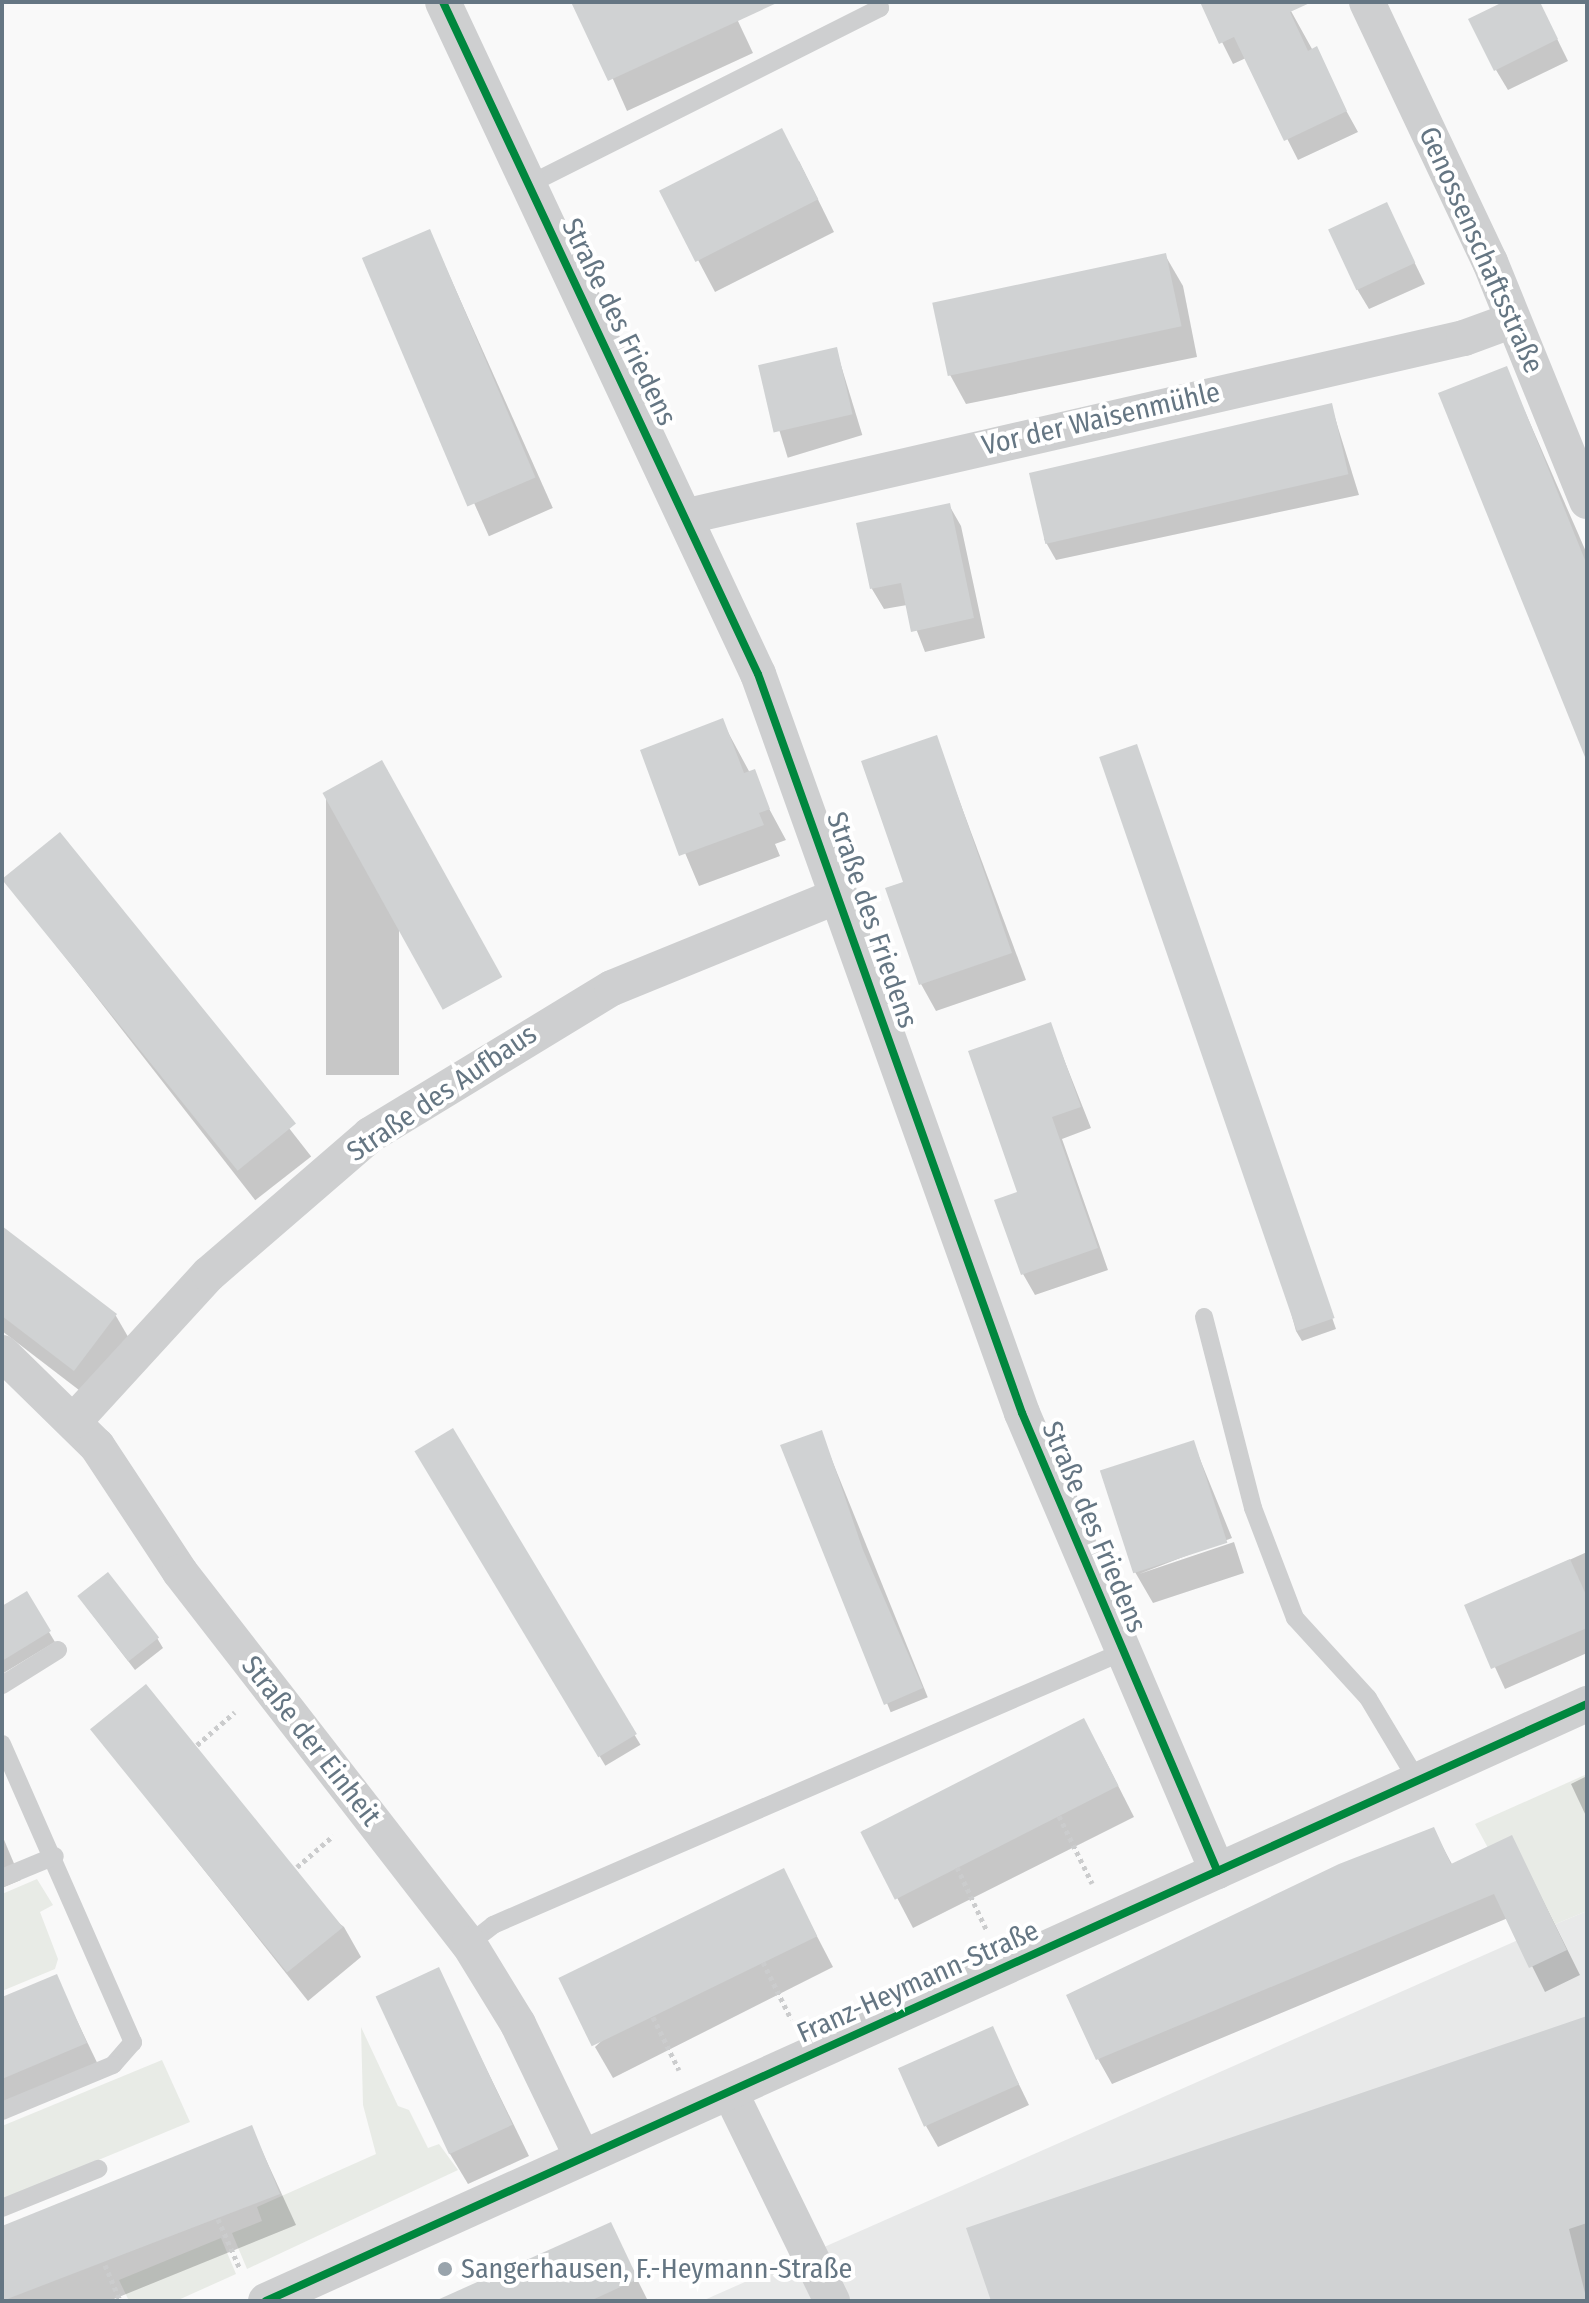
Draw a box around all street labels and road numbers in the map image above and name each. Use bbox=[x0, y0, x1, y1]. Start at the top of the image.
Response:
street label: Genossenschaftsstraße bbox=[1412, 122, 1550, 378]
street label: Straße des Friedens bbox=[554, 213, 684, 431]
street label: Vor der Waisenmühle bbox=[979, 375, 1223, 463]
street label: Straße des Friedens bbox=[819, 808, 925, 1032]
street label: Straße des Aufbaus bbox=[341, 1017, 543, 1169]
street label: Straße des Friedens bbox=[1034, 1416, 1154, 1638]
street label: Straße der Einheit bbox=[234, 1649, 388, 1833]
street label: Franz-Heymann-Straße bbox=[792, 1914, 1044, 2050]

